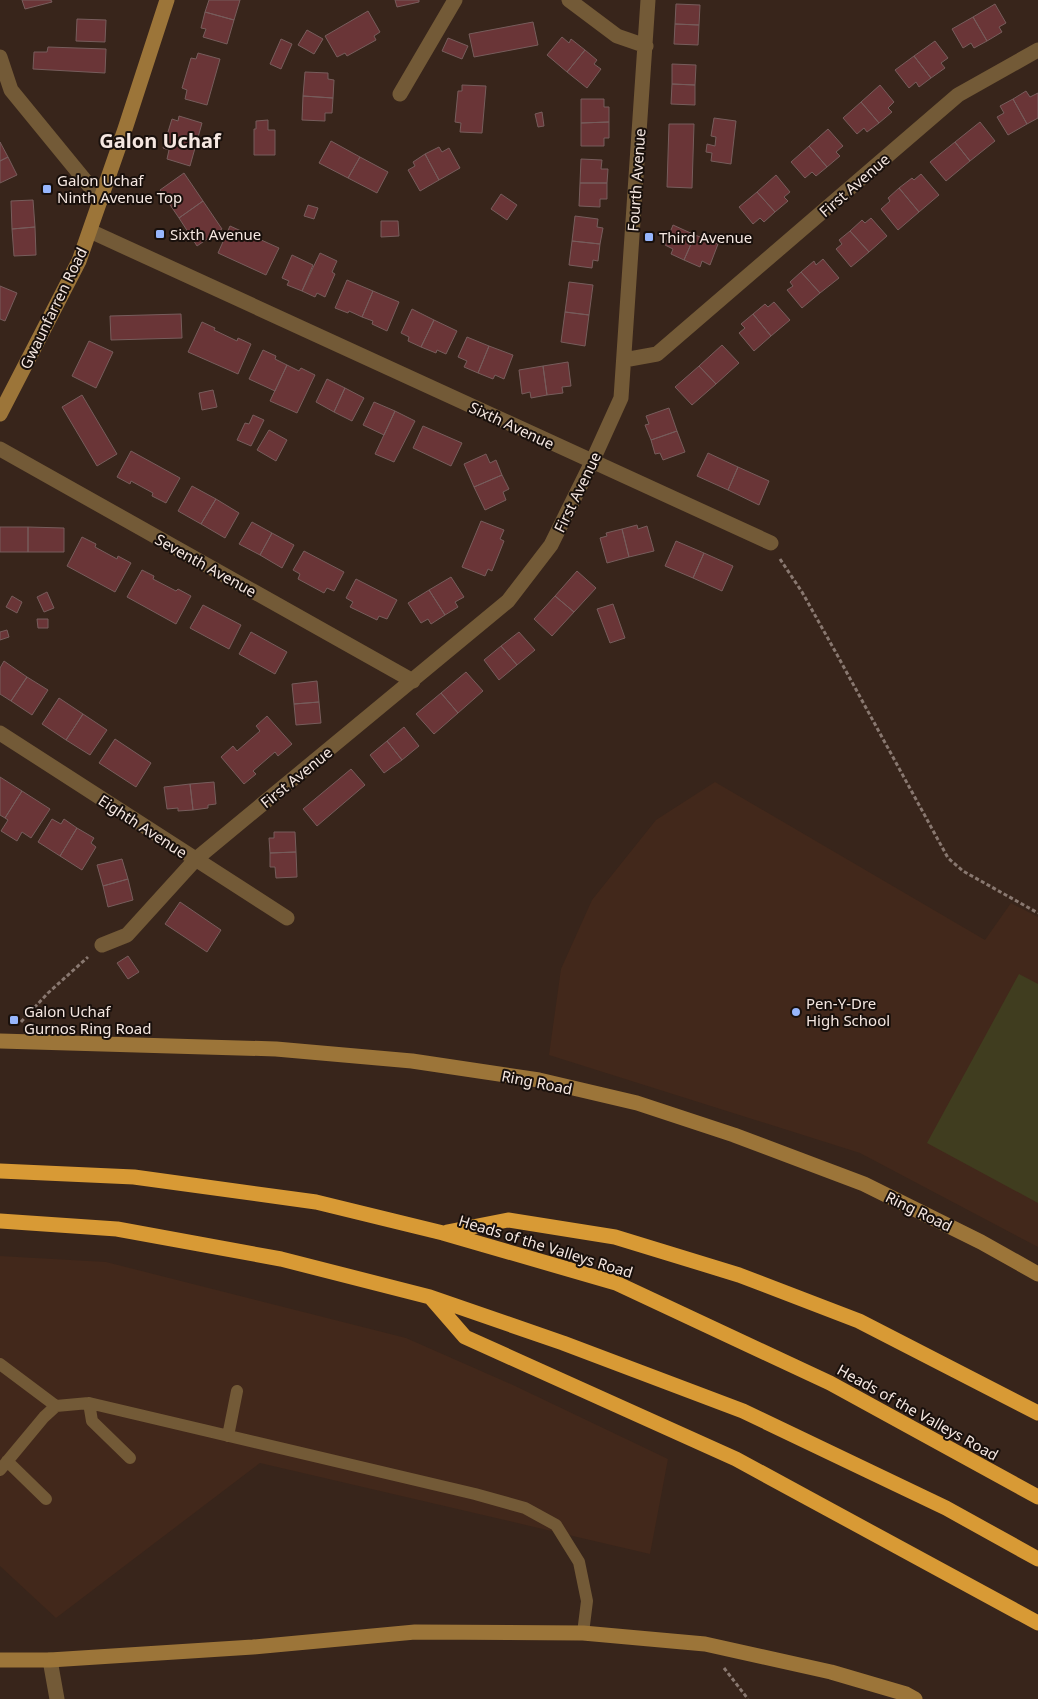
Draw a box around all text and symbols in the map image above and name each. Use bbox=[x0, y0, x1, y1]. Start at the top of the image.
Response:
district label: Galon Uchaf bbox=[99, 127, 222, 154]
street label: Fourth Avenue bbox=[622, 128, 650, 232]
street label: First Avenue bbox=[815, 149, 893, 221]
place label: Galon Uchaf Ninth Avenue Top bbox=[57, 170, 182, 207]
marker: Galon Uchaf Ninth Avenue Top bbox=[41, 183, 53, 195]
place label: Sixth Avenue bbox=[170, 224, 261, 244]
place label: Third Avenue bbox=[659, 227, 752, 247]
marker: Sixth Avenue bbox=[154, 228, 166, 240]
marker: Third Avenue bbox=[643, 231, 655, 243]
street label: Gwaunfarren Road bbox=[15, 244, 91, 372]
street label: Sixth Avenue bbox=[466, 397, 558, 453]
street label: First Avenue bbox=[549, 449, 605, 535]
street label: Seventh Avenue bbox=[152, 529, 260, 601]
street label: First Avenue bbox=[256, 742, 336, 812]
street label: Eighth Avenue bbox=[95, 790, 191, 862]
place label: Pen-Y-Dre High School bbox=[806, 993, 890, 1030]
place label: Galon Uchaf Gurnos Ring Road bbox=[24, 1001, 151, 1038]
marker: Pen-Y-Dre High School bbox=[790, 1006, 802, 1018]
marker: Galon Uchaf Gurnos Ring Road bbox=[8, 1014, 20, 1026]
street label: Ring Road bbox=[500, 1065, 574, 1099]
street label: Ring Road bbox=[882, 1186, 956, 1236]
street label: Heads of the Valleys Road bbox=[456, 1210, 636, 1282]
street label: Heads of the Valleys Road bbox=[834, 1359, 1002, 1465]

